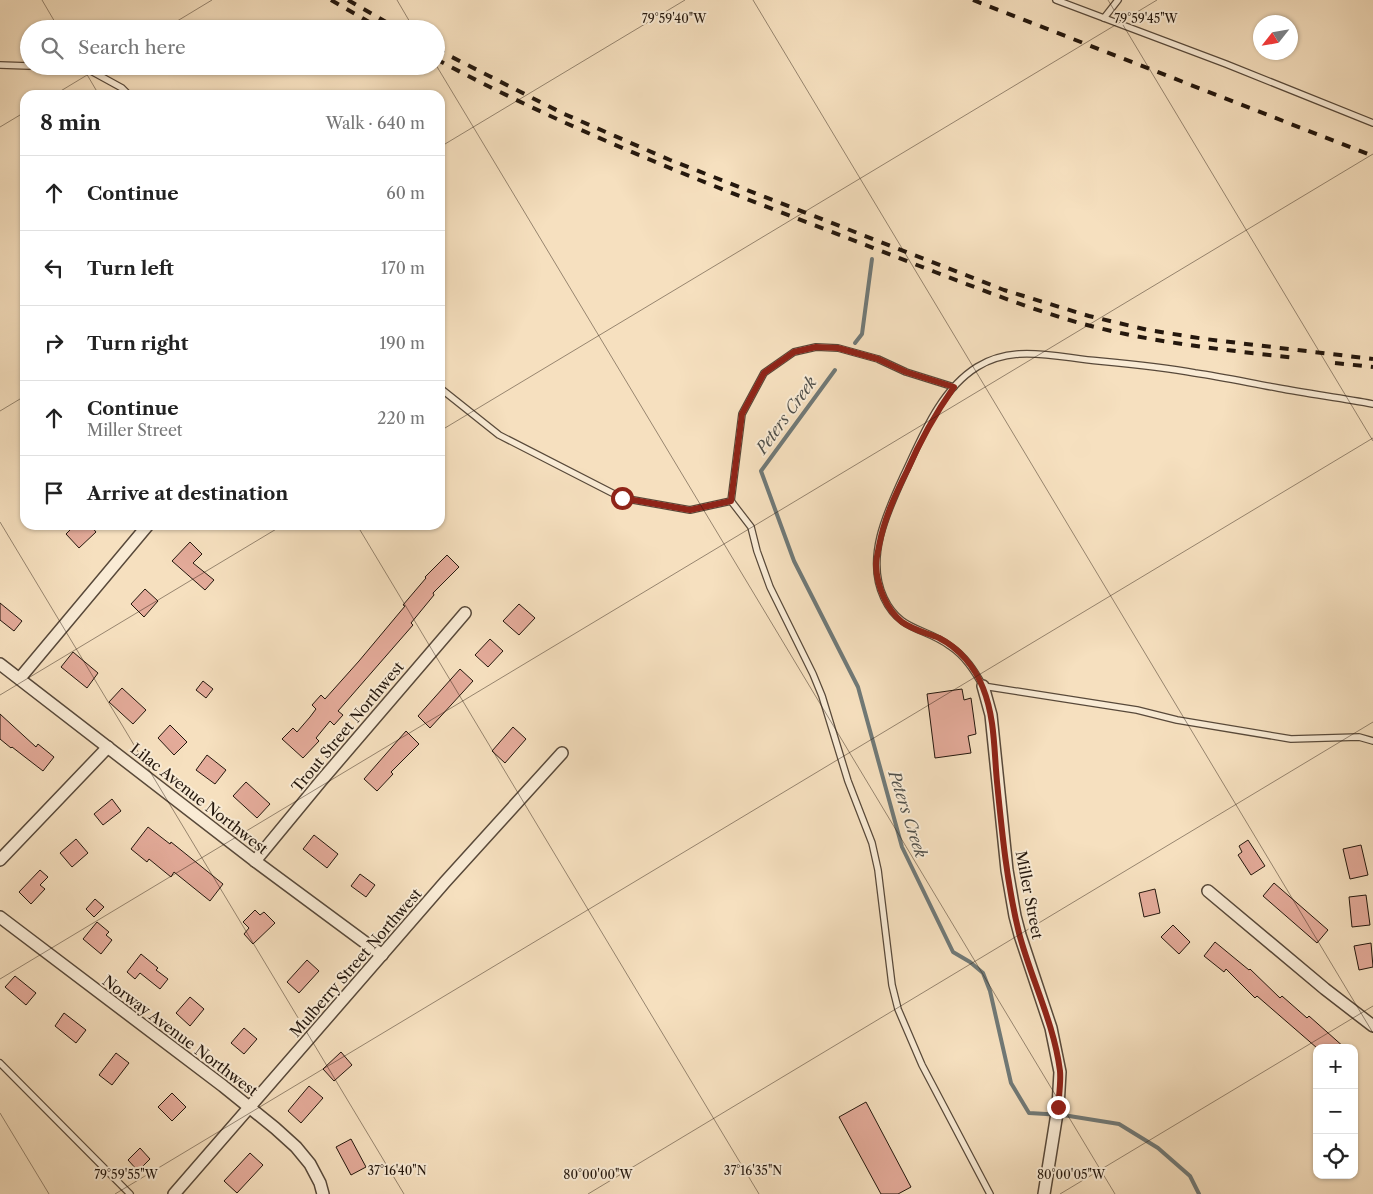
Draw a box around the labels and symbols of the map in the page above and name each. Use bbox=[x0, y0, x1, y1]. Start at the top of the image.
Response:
text: 79°59'40"W bbox=[642, 11, 707, 26]
text: 79°59'45"W bbox=[1114, 11, 1179, 26]
north arrow bbox=[1253, 15, 1298, 60]
water label: Peters Creek bbox=[750, 372, 821, 459]
route start bbox=[611, 487, 634, 510]
street label: Trout Street Northwest bbox=[287, 657, 408, 796]
street label: Lilac Avenue Northwest bbox=[127, 739, 272, 859]
water label: Peters Creek bbox=[884, 766, 932, 861]
street label: Miller Street bbox=[1012, 849, 1047, 941]
street label: Mulberry Street Northwest bbox=[286, 884, 426, 1041]
street label: Norway Avenue Northwest bbox=[99, 971, 262, 1101]
route end bbox=[1047, 1096, 1070, 1119]
text: 37°16'40"N bbox=[367, 1163, 427, 1178]
text: 37°16'35"N bbox=[724, 1163, 782, 1178]
text: 79°59'55"W bbox=[94, 1167, 159, 1182]
text: 80°00'00"W bbox=[563, 1167, 634, 1182]
text: 80°00'05"W bbox=[1037, 1167, 1106, 1182]

